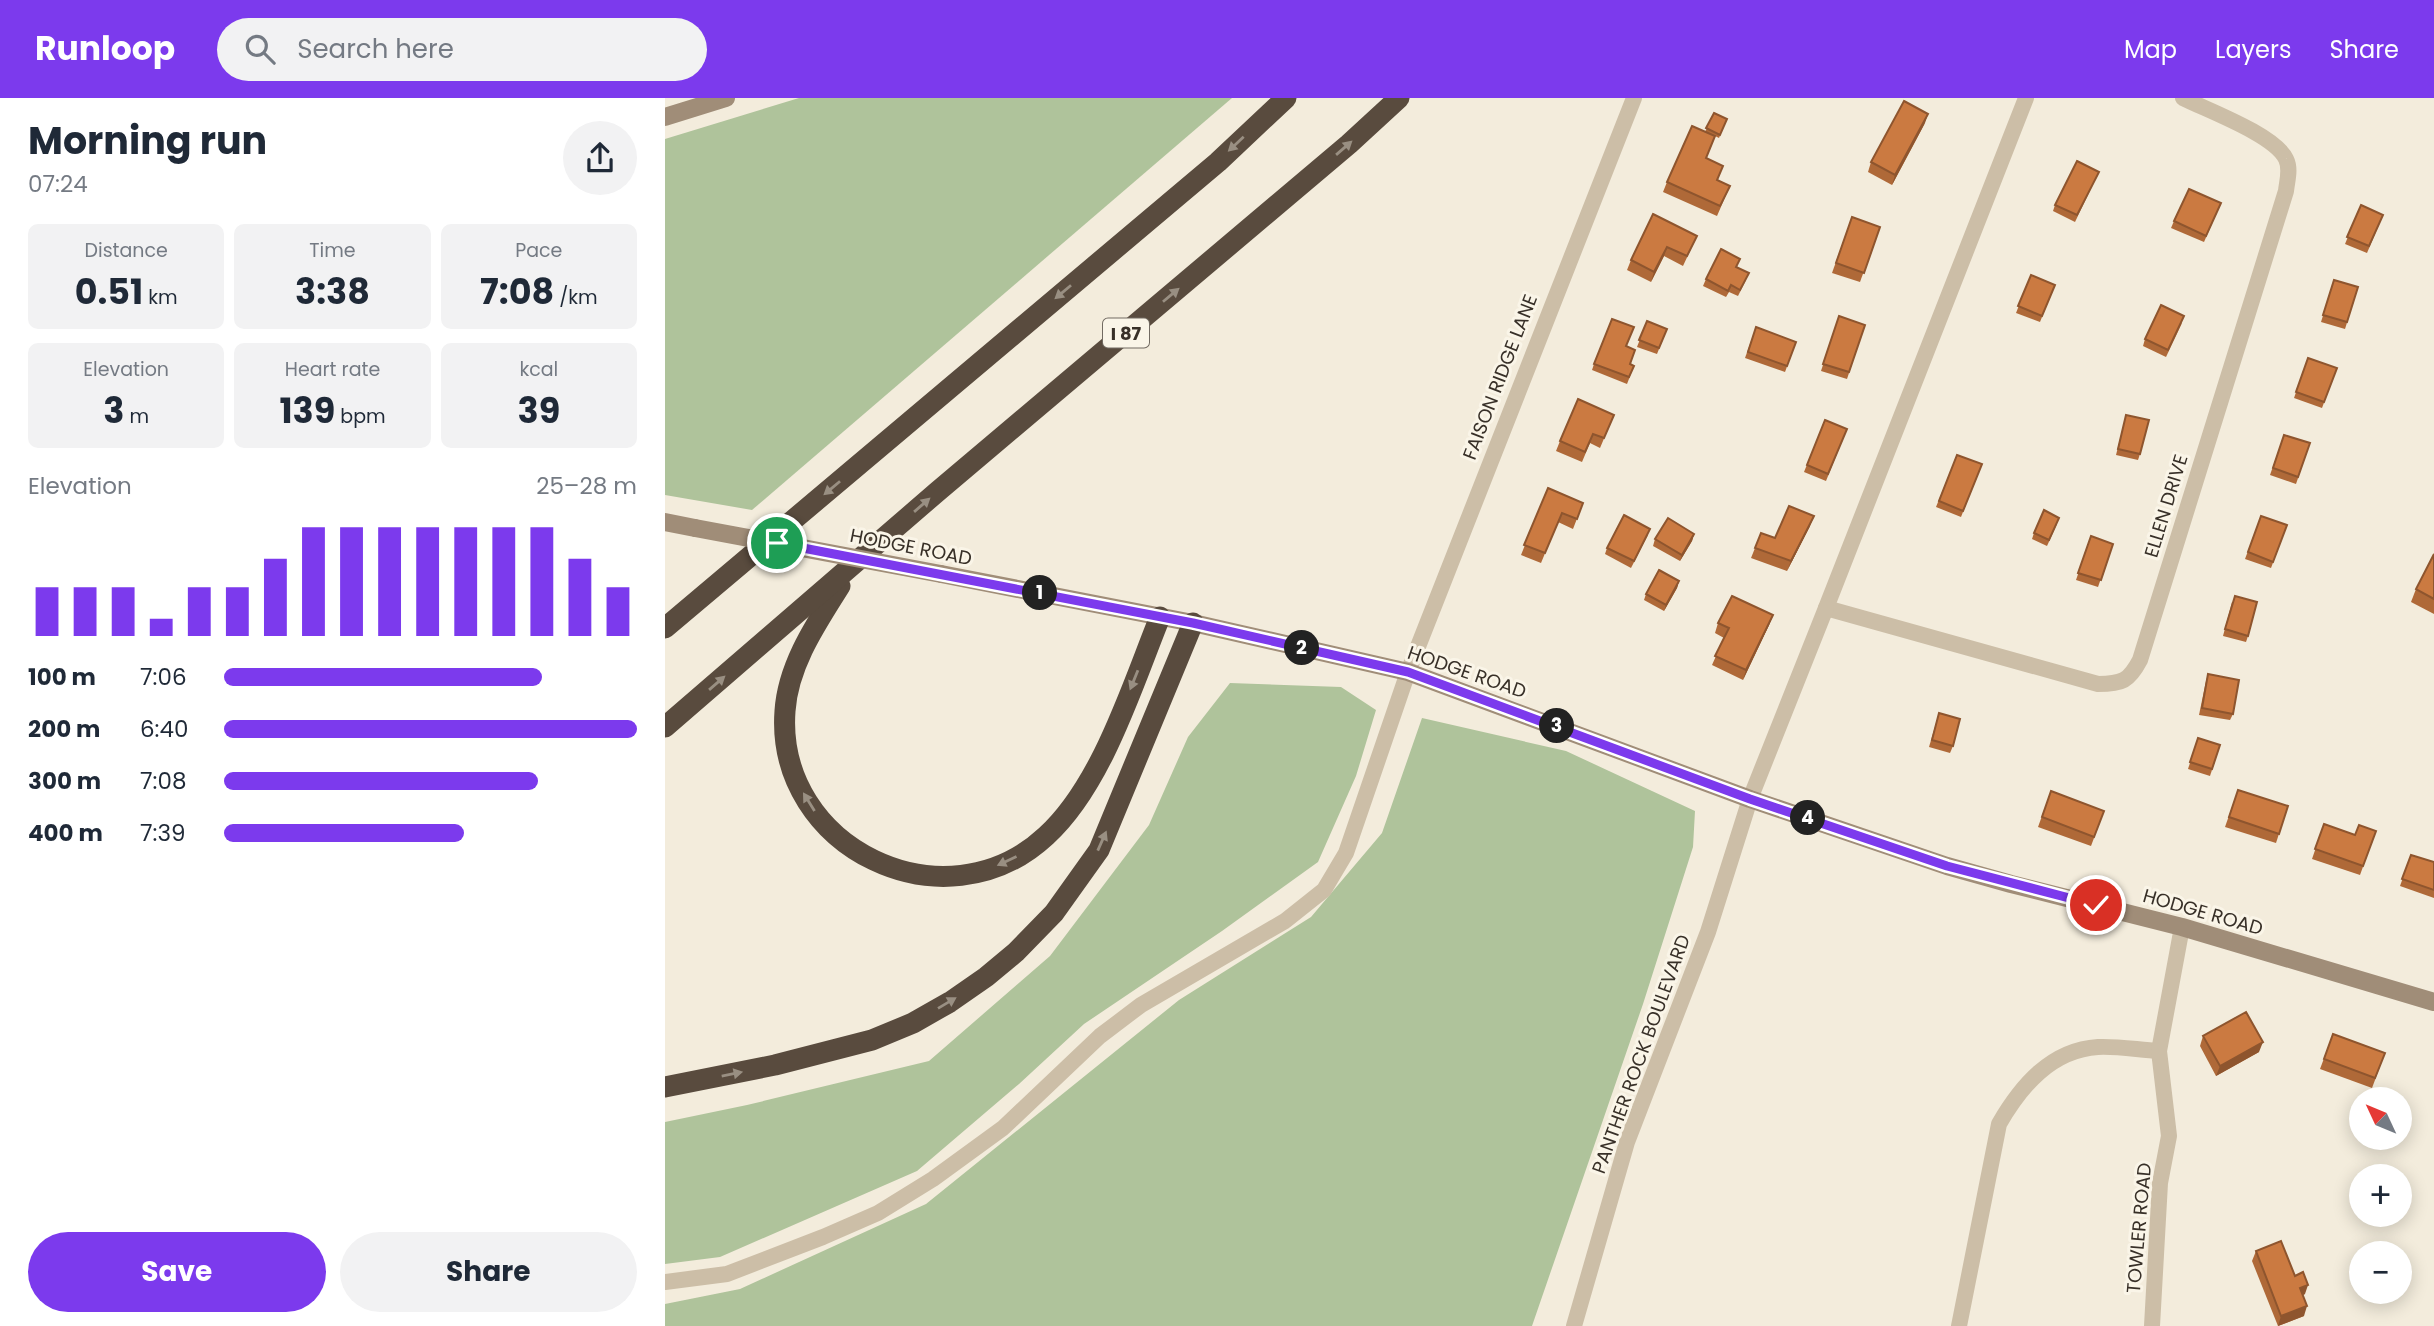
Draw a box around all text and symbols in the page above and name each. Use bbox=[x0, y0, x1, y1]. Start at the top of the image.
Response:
search box bbox=[217, 18, 707, 81]
text: Runloop bbox=[35, 25, 175, 72]
icon: search bbox=[241, 30, 279, 68]
text: Search here bbox=[297, 31, 454, 67]
text: Map bbox=[2124, 33, 2177, 66]
text: Layers bbox=[2215, 33, 2291, 66]
text: Share bbox=[2329, 33, 2399, 66]
text: Morning run bbox=[28, 114, 267, 167]
button: share bbox=[563, 121, 637, 195]
one-way arrow bbox=[1228, 136, 1245, 152]
one-way arrow bbox=[1336, 141, 1353, 156]
text: 07:24 bbox=[28, 168, 88, 200]
text: Distance bbox=[85, 237, 168, 264]
text: Time bbox=[309, 237, 356, 264]
text: Pace bbox=[515, 237, 562, 264]
text: 0.51 bbox=[75, 267, 143, 316]
text: 3:38 bbox=[295, 267, 370, 316]
text: 7:08 bbox=[480, 267, 554, 316]
text: km bbox=[143, 284, 178, 311]
text: /km bbox=[554, 284, 598, 311]
one-way arrow bbox=[1055, 284, 1072, 299]
one-way arrow bbox=[1162, 288, 1179, 303]
street label: FAISON RIDGE LANE bbox=[1456, 290, 1544, 464]
road number: I 87 bbox=[1103, 318, 1149, 347]
text: Elevation bbox=[83, 356, 169, 383]
text: Heart rate bbox=[285, 356, 380, 383]
text: kcal bbox=[519, 356, 558, 383]
text: 3 bbox=[103, 386, 124, 435]
text: 139 bbox=[279, 386, 335, 435]
text: 39 bbox=[517, 386, 560, 435]
text: m bbox=[124, 403, 149, 430]
text: bpm bbox=[335, 403, 386, 430]
street label: ELLEN DRIVE bbox=[2138, 451, 2194, 561]
text: Elevation bbox=[28, 470, 132, 502]
text: 25–28 m bbox=[536, 470, 637, 502]
one-way arrow bbox=[823, 480, 841, 495]
one-way arrow bbox=[913, 497, 931, 513]
pin bbox=[747, 513, 807, 573]
street label: HODGE ROAD bbox=[848, 522, 974, 572]
icon: arrive bbox=[758, 524, 796, 562]
pin: 1 bbox=[1023, 575, 1057, 610]
text: 1 bbox=[1036, 579, 1043, 606]
pin: 2 bbox=[1285, 630, 1319, 666]
text: 2 bbox=[1296, 634, 1307, 661]
street label: HODGE ROAD bbox=[1404, 639, 1530, 705]
text: 100 m bbox=[28, 661, 96, 693]
text: 7:06 bbox=[140, 661, 187, 693]
one-way arrow bbox=[1129, 670, 1140, 691]
one-way arrow bbox=[708, 676, 725, 691]
pin: 3 bbox=[1539, 708, 1575, 744]
text: 3 bbox=[1551, 712, 1562, 739]
text: 200 m bbox=[28, 713, 100, 745]
text: 6:40 bbox=[140, 713, 188, 745]
text: 300 m bbox=[28, 765, 101, 797]
text: 7:08 bbox=[140, 765, 186, 797]
one-way arrow bbox=[802, 793, 815, 812]
pin: 4 bbox=[1791, 800, 1825, 836]
text: 4 bbox=[1801, 804, 1814, 831]
text: 400 m bbox=[28, 817, 103, 849]
text: 7:39 bbox=[140, 817, 186, 849]
one-way arrow bbox=[1096, 831, 1108, 851]
one-way arrow bbox=[997, 855, 1017, 867]
pin bbox=[2066, 875, 2126, 935]
street label: HODGE ROAD bbox=[2140, 882, 2266, 942]
icon: check bbox=[2077, 886, 2115, 924]
street label: PANTHER ROCK BOULEVARD bbox=[1585, 931, 1697, 1177]
one-way arrow bbox=[937, 997, 956, 1010]
one-way arrow bbox=[721, 1068, 743, 1079]
north arrow bbox=[2349, 1087, 2411, 1150]
map controls bbox=[2349, 1087, 2412, 1304]
street label: TOWLER ROAD bbox=[2120, 1162, 2158, 1294]
button: + bbox=[2349, 1164, 2412, 1227]
button: Save bbox=[28, 1232, 326, 1312]
button: Share bbox=[340, 1232, 637, 1312]
button: − bbox=[2349, 1241, 2412, 1304]

